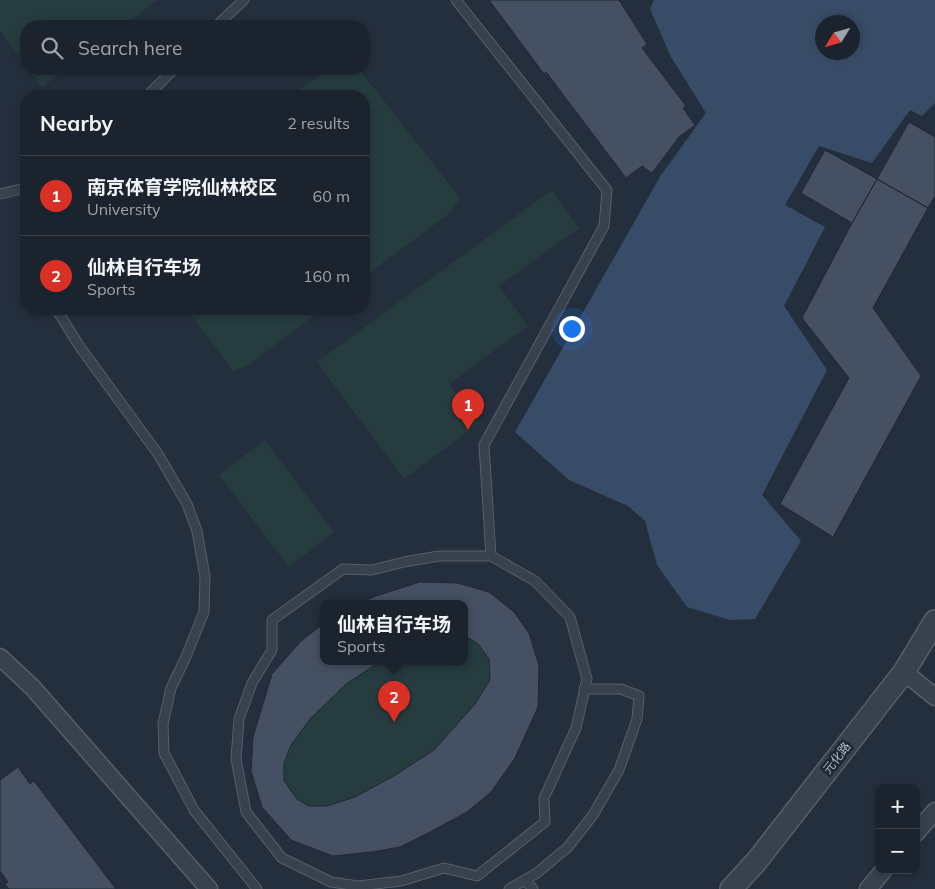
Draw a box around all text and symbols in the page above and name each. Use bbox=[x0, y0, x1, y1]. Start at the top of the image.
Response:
north arrow bbox=[815, 15, 860, 60]
search box bbox=[20, 20, 370, 75]
icon: search bbox=[38, 34, 66, 62]
text: Search here bbox=[78, 36, 182, 60]
text: Nearby bbox=[40, 110, 113, 136]
text: 2 results bbox=[287, 113, 350, 133]
text: 南京体育学院仙林校区 bbox=[87, 175, 277, 199]
text: 1 bbox=[51, 186, 61, 206]
text: 60 m bbox=[313, 186, 350, 206]
text: University bbox=[87, 199, 161, 219]
text: 仙林自行车场 bbox=[87, 255, 201, 279]
text: 2 bbox=[51, 266, 61, 286]
text: 160 m bbox=[303, 266, 350, 286]
text: Sports bbox=[87, 279, 135, 299]
your location bbox=[559, 316, 585, 342]
pin: 1 bbox=[452, 389, 484, 430]
popup bbox=[320, 600, 468, 665]
text: 仙林自行车场 bbox=[337, 612, 451, 636]
text: Sports bbox=[337, 636, 385, 656]
pin: 2 bbox=[378, 681, 410, 722]
street label: 元化路 bbox=[820, 739, 854, 776]
map controls bbox=[875, 784, 920, 874]
button: + bbox=[875, 784, 920, 829]
button: − bbox=[875, 829, 920, 874]

